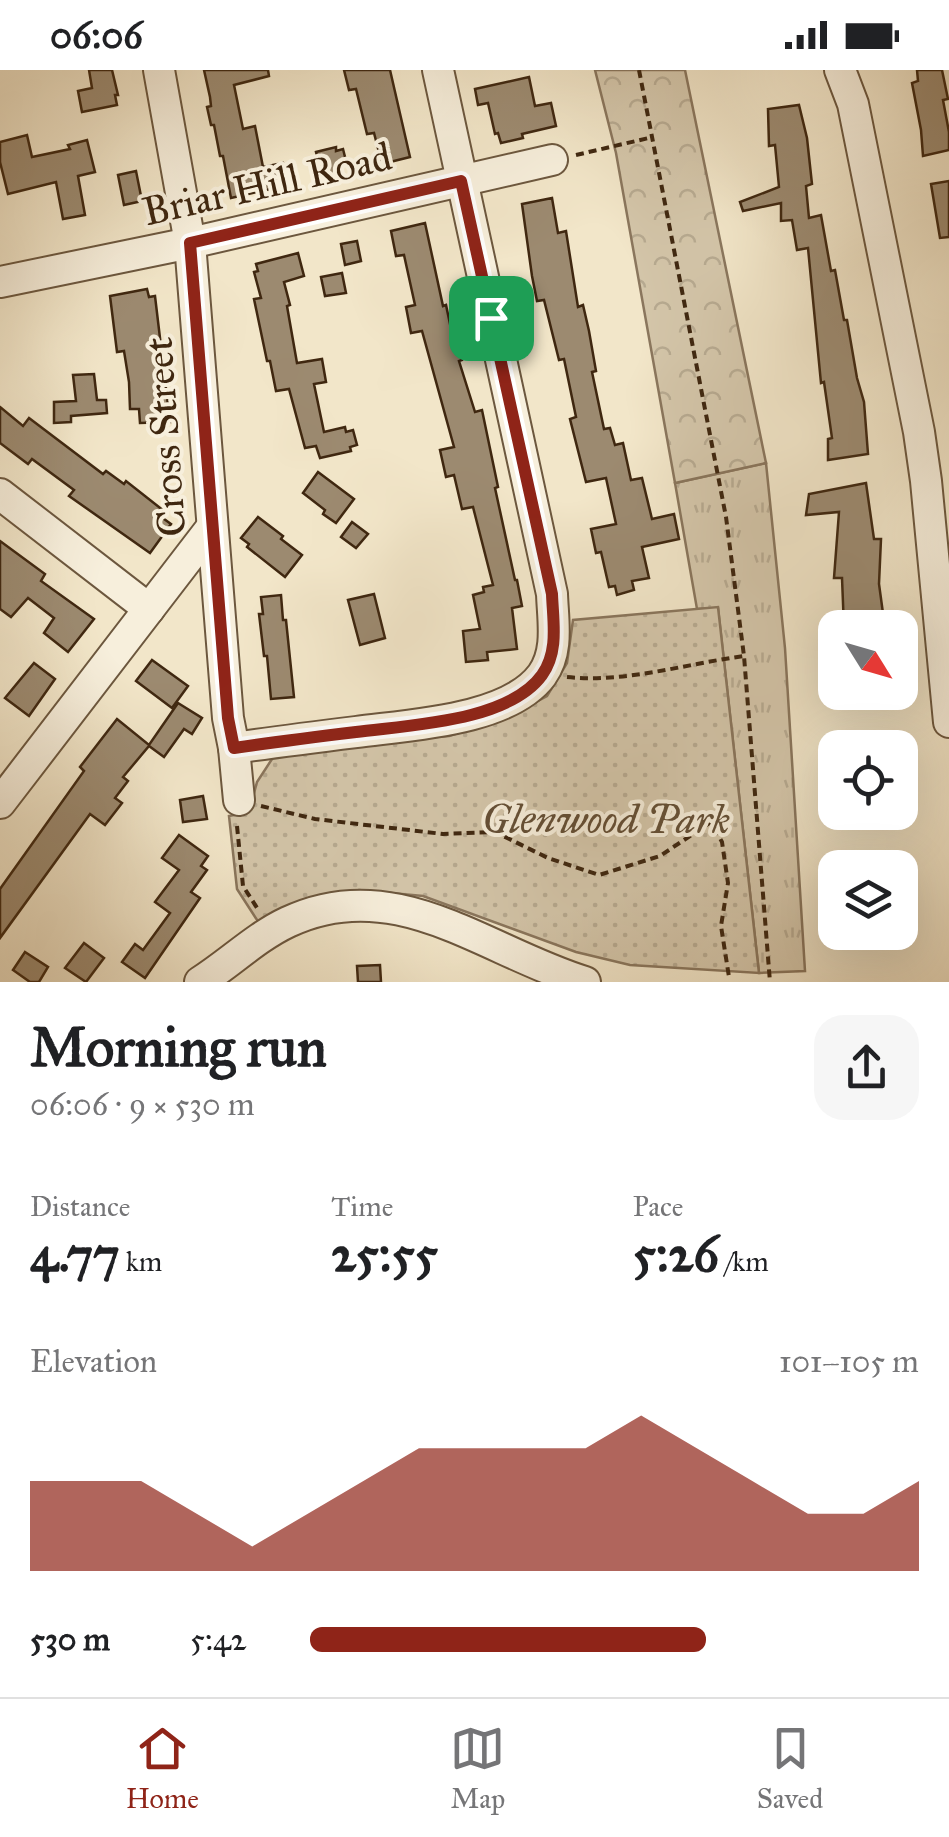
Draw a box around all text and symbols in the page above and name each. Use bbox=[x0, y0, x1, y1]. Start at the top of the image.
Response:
text: 06:06 bbox=[50, 12, 143, 58]
street label: Briar Hill Road bbox=[138, 132, 396, 236]
pin bbox=[449, 276, 534, 361]
icon: arrive bbox=[464, 291, 519, 346]
street label: Cross Street bbox=[134, 336, 196, 538]
north arrow bbox=[818, 610, 918, 710]
map controls bbox=[818, 610, 918, 950]
button: locate bbox=[818, 730, 918, 830]
park label: Glenwood Park bbox=[482, 795, 730, 844]
button: layers bbox=[818, 850, 918, 950]
text: Morning run bbox=[30, 1014, 327, 1081]
button: share bbox=[814, 1015, 919, 1120]
text: 06:06 · 9 × 530 m bbox=[30, 1085, 255, 1124]
text: Distance bbox=[30, 1189, 130, 1224]
text: Time bbox=[331, 1189, 393, 1224]
text: Pace bbox=[633, 1189, 683, 1224]
text: 4.77 bbox=[30, 1224, 120, 1285]
text: 25:55 bbox=[331, 1224, 438, 1285]
text: 5:26 bbox=[633, 1224, 719, 1285]
text: km bbox=[120, 1244, 162, 1279]
text: /km bbox=[719, 1244, 769, 1279]
text: Elevation bbox=[30, 1342, 157, 1381]
text: 101–105 m bbox=[779, 1342, 919, 1381]
text: 530 m bbox=[30, 1620, 110, 1659]
text: 5:42 bbox=[190, 1620, 247, 1659]
tab: Home bbox=[126, 1721, 199, 1816]
tab: Map bbox=[450, 1721, 505, 1816]
tab: Saved bbox=[757, 1721, 823, 1816]

